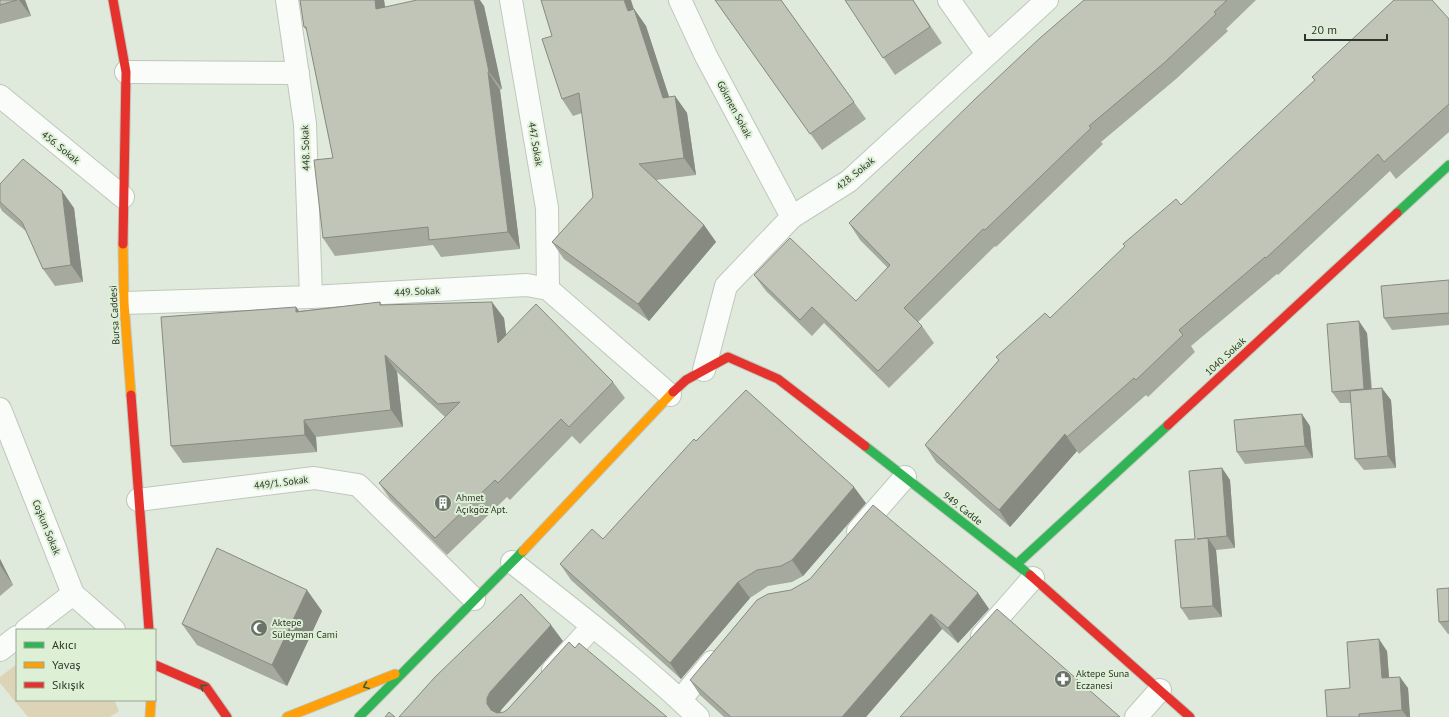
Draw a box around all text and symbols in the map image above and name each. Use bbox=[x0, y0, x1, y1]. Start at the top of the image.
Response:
scale bar bbox=[1305, 16, 1387, 42]
text: 20 m bbox=[1311, 22, 1337, 37]
street label: Gökmen Sokak bbox=[714, 78, 755, 140]
street label: 447. Sokak bbox=[525, 121, 546, 167]
street label: 448. Sokak bbox=[298, 125, 313, 171]
street label: 456. Sokak bbox=[39, 128, 83, 167]
street label: 428. Sokak bbox=[834, 154, 877, 193]
street label: 449. Sokak bbox=[394, 284, 440, 299]
street label: Bursa Caddesi bbox=[106, 285, 123, 345]
street label: 1040. Sokak bbox=[1202, 334, 1249, 379]
street label: 449/1. Sokak bbox=[253, 473, 309, 492]
street label: 949. Cadde bbox=[940, 489, 985, 528]
place label: Ahmet Açıkgöz Apt. bbox=[456, 491, 508, 516]
building icon: Ahmet Açıkgöz Apt. bbox=[433, 493, 453, 513]
street label: Coşkun Sokak bbox=[30, 498, 64, 557]
place label: Aktepe Süleyman Cami bbox=[272, 616, 338, 641]
mosque icon: Aktepe Süleyman Cami bbox=[249, 618, 269, 638]
legend bbox=[16, 629, 156, 701]
text: Akıcı bbox=[52, 637, 77, 652]
text: Yavaş bbox=[52, 657, 81, 672]
place label: Aktepe Suna Eczanesi bbox=[1076, 667, 1129, 692]
pharmacy icon: Aktepe Suna Eczanesi bbox=[1053, 669, 1073, 689]
text: Sıkışık bbox=[52, 677, 85, 692]
one-way arrow bbox=[362, 681, 369, 689]
one-way arrow bbox=[200, 685, 207, 692]

